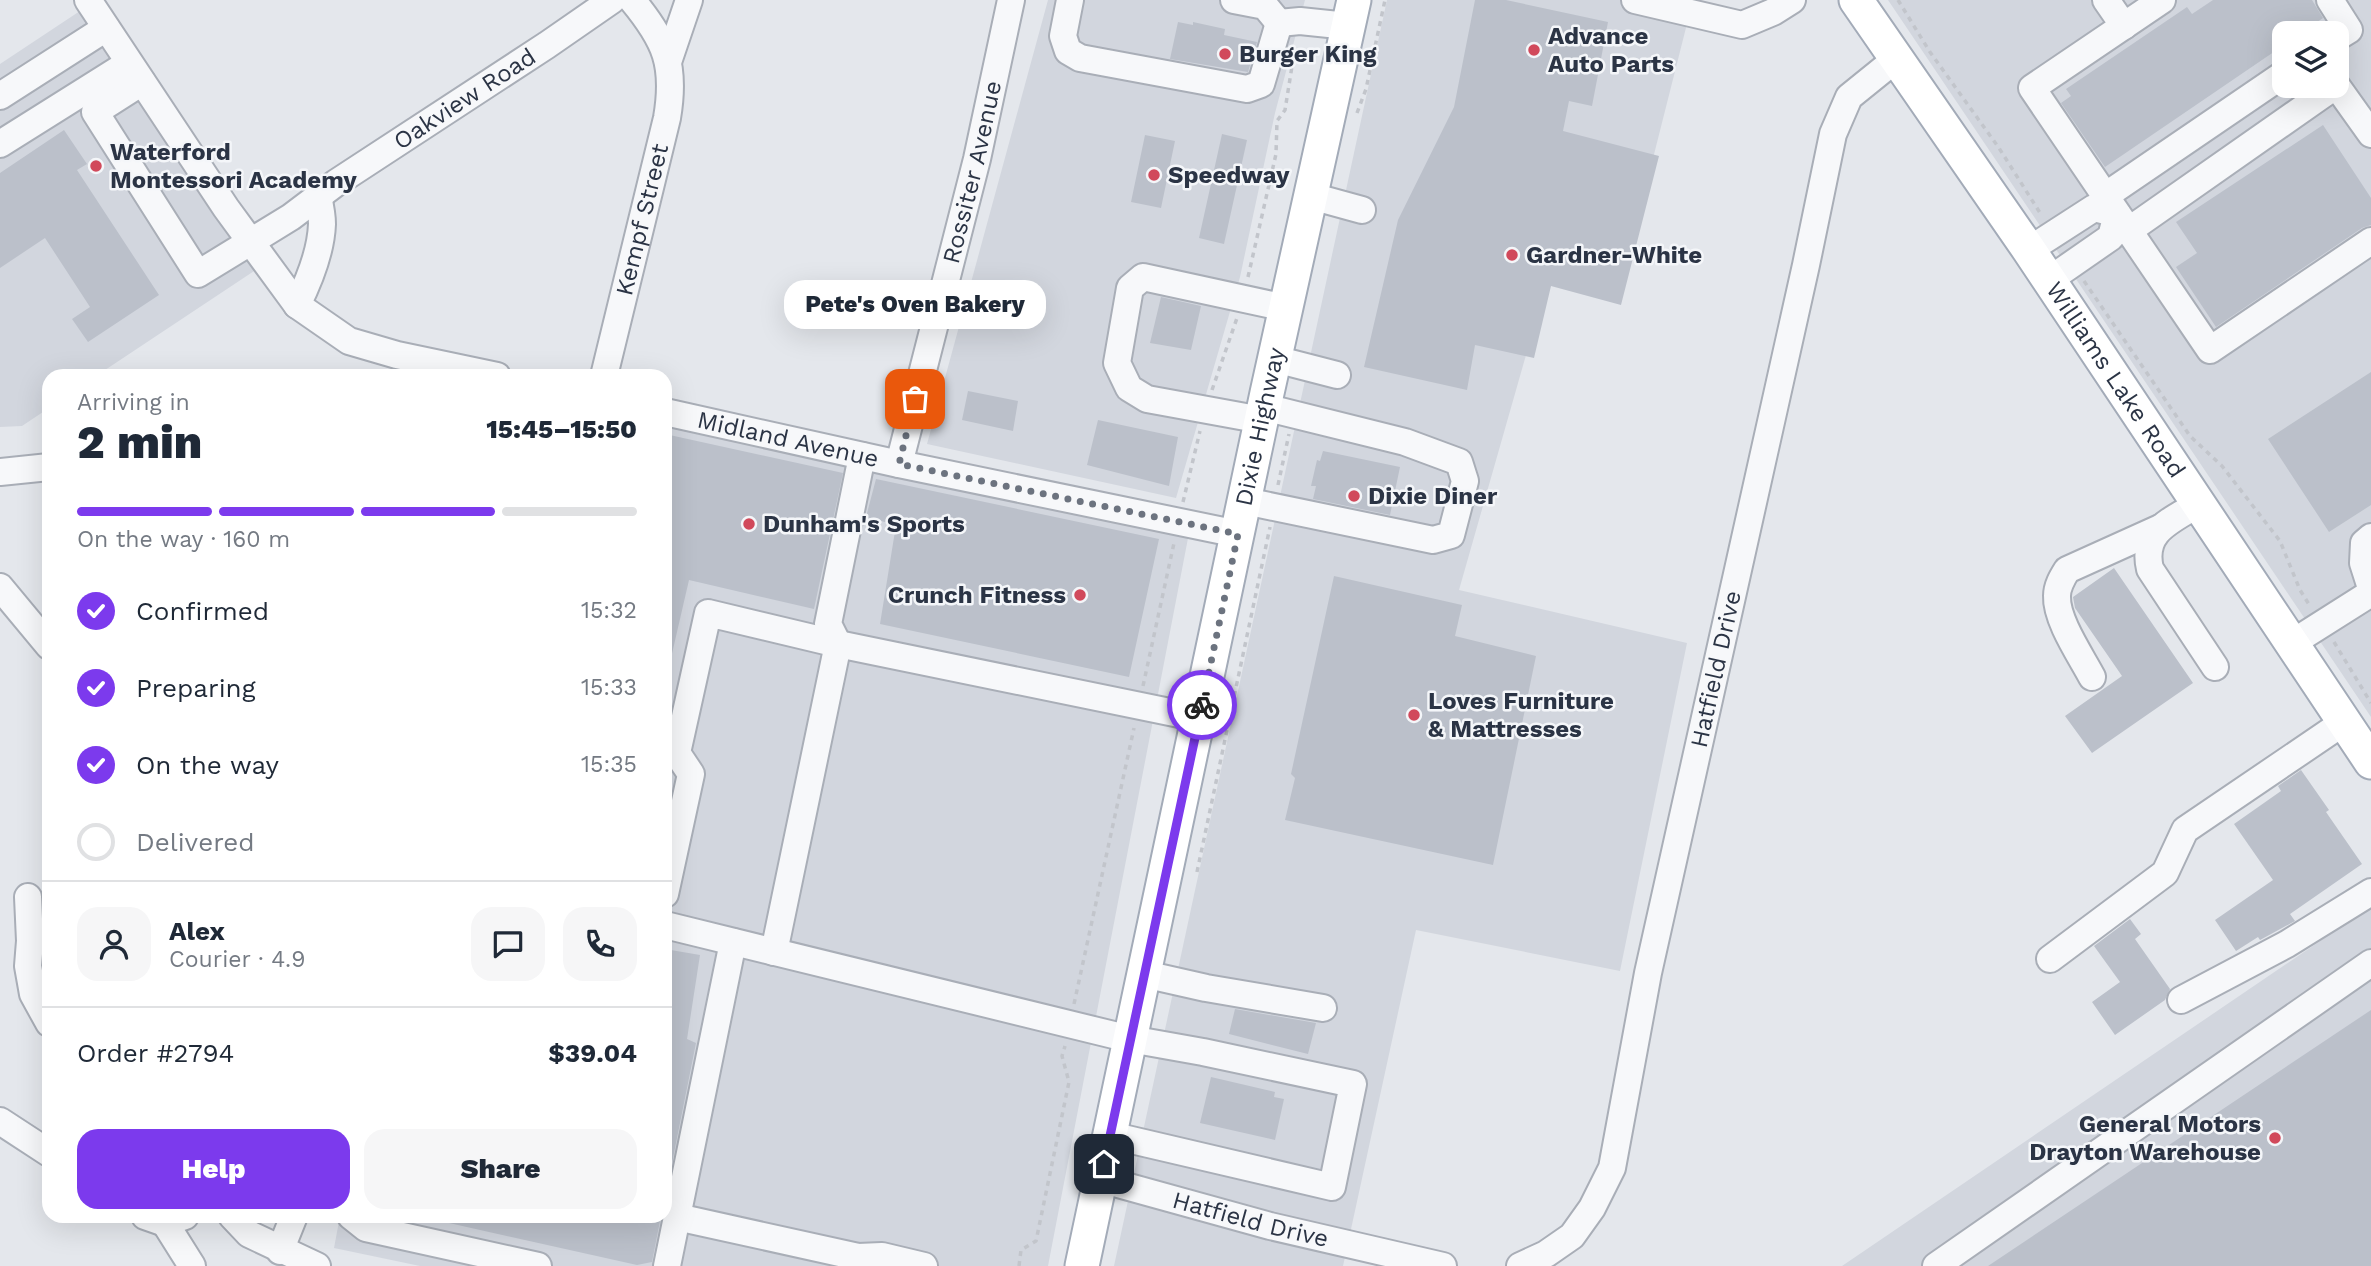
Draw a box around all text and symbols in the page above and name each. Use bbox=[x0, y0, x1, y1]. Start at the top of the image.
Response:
map controls bbox=[2272, 21, 2349, 98]
button: layers bbox=[2272, 21, 2349, 98]
place label: Advance Auto Parts bbox=[1548, 22, 1674, 78]
place label: Burger King bbox=[1239, 40, 1377, 68]
street label: Oakview Road bbox=[388, 42, 541, 155]
marker: Advance Auto Parts bbox=[1526, 42, 1542, 58]
marker: Burger King bbox=[1217, 46, 1233, 62]
street label: Rossiter Avenue bbox=[937, 78, 1007, 266]
place label: Waterford Montessori Academy bbox=[110, 138, 357, 194]
street label: Kempf Street bbox=[610, 141, 674, 298]
marker: Waterford Montessori Academy bbox=[88, 158, 104, 174]
place label: Speedway bbox=[1168, 161, 1290, 189]
marker: Speedway bbox=[1146, 167, 1162, 183]
place label: Gardner-White bbox=[1526, 241, 1702, 269]
marker: Gardner-White bbox=[1504, 247, 1520, 263]
street label: Williams Lake Road bbox=[2040, 276, 2191, 483]
callout: Pete's Oven Bakery bbox=[784, 280, 1046, 329]
text: Pete's Oven Bakery bbox=[805, 291, 1025, 318]
street label: Dixie Highway bbox=[1229, 344, 1291, 508]
pin bbox=[885, 369, 945, 429]
icon: bag bbox=[896, 380, 934, 418]
text: Arriving in bbox=[77, 389, 190, 416]
street label: Midland Avenue bbox=[695, 406, 881, 473]
text: 15:45–15:50 bbox=[486, 414, 637, 444]
text: 2 min bbox=[77, 415, 202, 469]
place label: Dixie Diner bbox=[1368, 482, 1498, 510]
marker: Dixie Diner bbox=[1346, 488, 1362, 504]
place label: Dunham's Sports bbox=[763, 510, 965, 538]
marker: Dunham's Sports bbox=[741, 516, 757, 532]
text: On the way · 160 m bbox=[77, 526, 290, 553]
place label: Crunch Fitness bbox=[888, 581, 1066, 609]
marker: Crunch Fitness bbox=[1072, 587, 1088, 603]
street label: Hatfield Drive bbox=[1685, 588, 1747, 750]
icon: check bbox=[77, 592, 115, 630]
text: Confirmed bbox=[136, 596, 269, 626]
text: 15:32 bbox=[581, 597, 637, 624]
icon: check bbox=[77, 669, 115, 707]
courier bbox=[1167, 670, 1237, 740]
text: Preparing bbox=[136, 673, 256, 703]
text: 15:33 bbox=[581, 674, 637, 701]
icon: bike bbox=[1183, 686, 1221, 724]
place label: Loves Furniture & Mattresses bbox=[1428, 687, 1614, 743]
marker: Loves Furniture & Mattresses bbox=[1406, 707, 1422, 723]
icon: check bbox=[77, 746, 115, 784]
text: On the way bbox=[136, 750, 279, 780]
text: 15:35 bbox=[581, 751, 637, 778]
text: Delivered bbox=[136, 827, 255, 857]
button: person bbox=[77, 907, 151, 981]
button: chat bbox=[471, 907, 545, 981]
button: phone bbox=[563, 907, 637, 981]
text: Alex bbox=[169, 916, 225, 946]
text: Courier · 4.9 bbox=[169, 946, 305, 973]
text: Order #2794 bbox=[77, 1038, 234, 1068]
text: $39.04 bbox=[548, 1038, 637, 1068]
place label: General Motors Drayton Warehouse bbox=[2029, 1110, 2261, 1166]
button: Help bbox=[77, 1129, 350, 1209]
button: Share bbox=[364, 1129, 637, 1209]
marker: General Motors Drayton Warehouse bbox=[2267, 1130, 2283, 1146]
pin bbox=[1074, 1134, 1134, 1194]
icon: home bbox=[1085, 1145, 1123, 1183]
street label: Hatfield Drive bbox=[1169, 1186, 1331, 1253]

